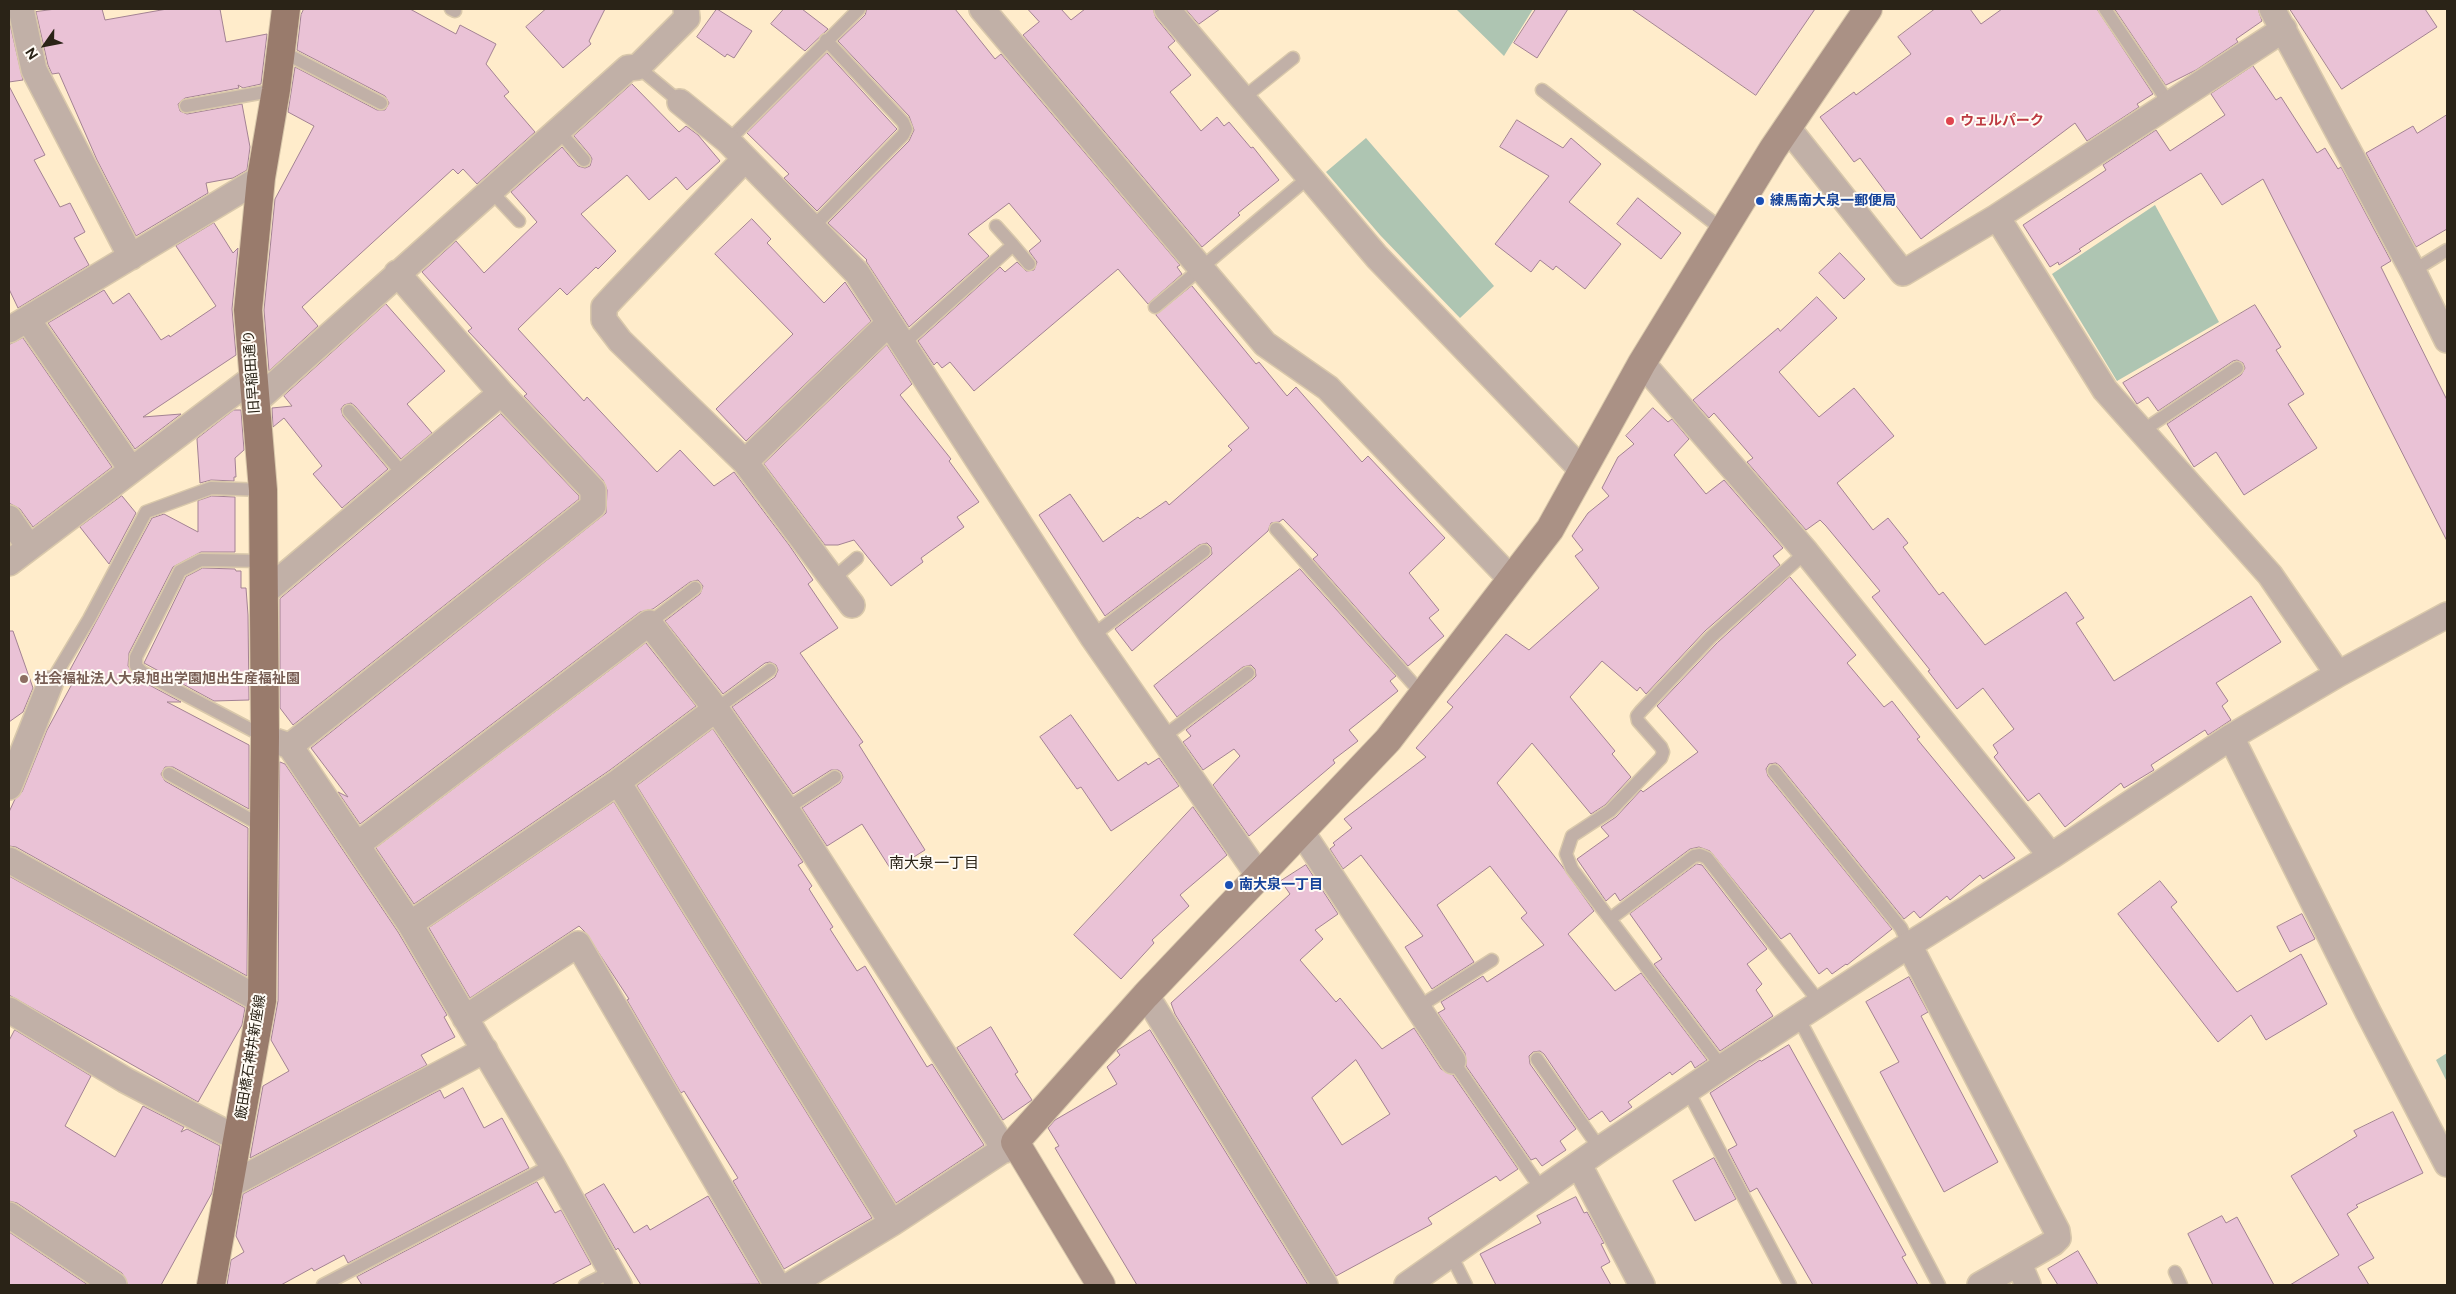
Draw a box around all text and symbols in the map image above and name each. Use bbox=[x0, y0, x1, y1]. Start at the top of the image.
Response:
north arrow bbox=[20, 20, 70, 70]
text: N bbox=[22, 44, 42, 63]
place label: ウェルパーク bbox=[1960, 113, 2044, 129]
marker: ウェルパーク bbox=[1944, 115, 1956, 127]
place label: 練馬南大泉一郵便局 bbox=[1770, 193, 1896, 209]
marker: 練馬南大泉一郵便局 bbox=[1754, 195, 1766, 207]
street label: 旧早稲田通り bbox=[241, 330, 263, 414]
place label: 社会福祉法人大泉旭出学園旭出生産福祉園 bbox=[34, 671, 300, 687]
marker: 社会福祉法人大泉旭出学園旭出生産福祉園 bbox=[18, 673, 30, 685]
district label: 南大泉一丁目 bbox=[889, 855, 979, 873]
place label: 南大泉一丁目 bbox=[1239, 877, 1323, 893]
marker: 南大泉一丁目 bbox=[1223, 879, 1235, 891]
street label: 飯田橋石神井新座線 bbox=[233, 993, 269, 1121]

